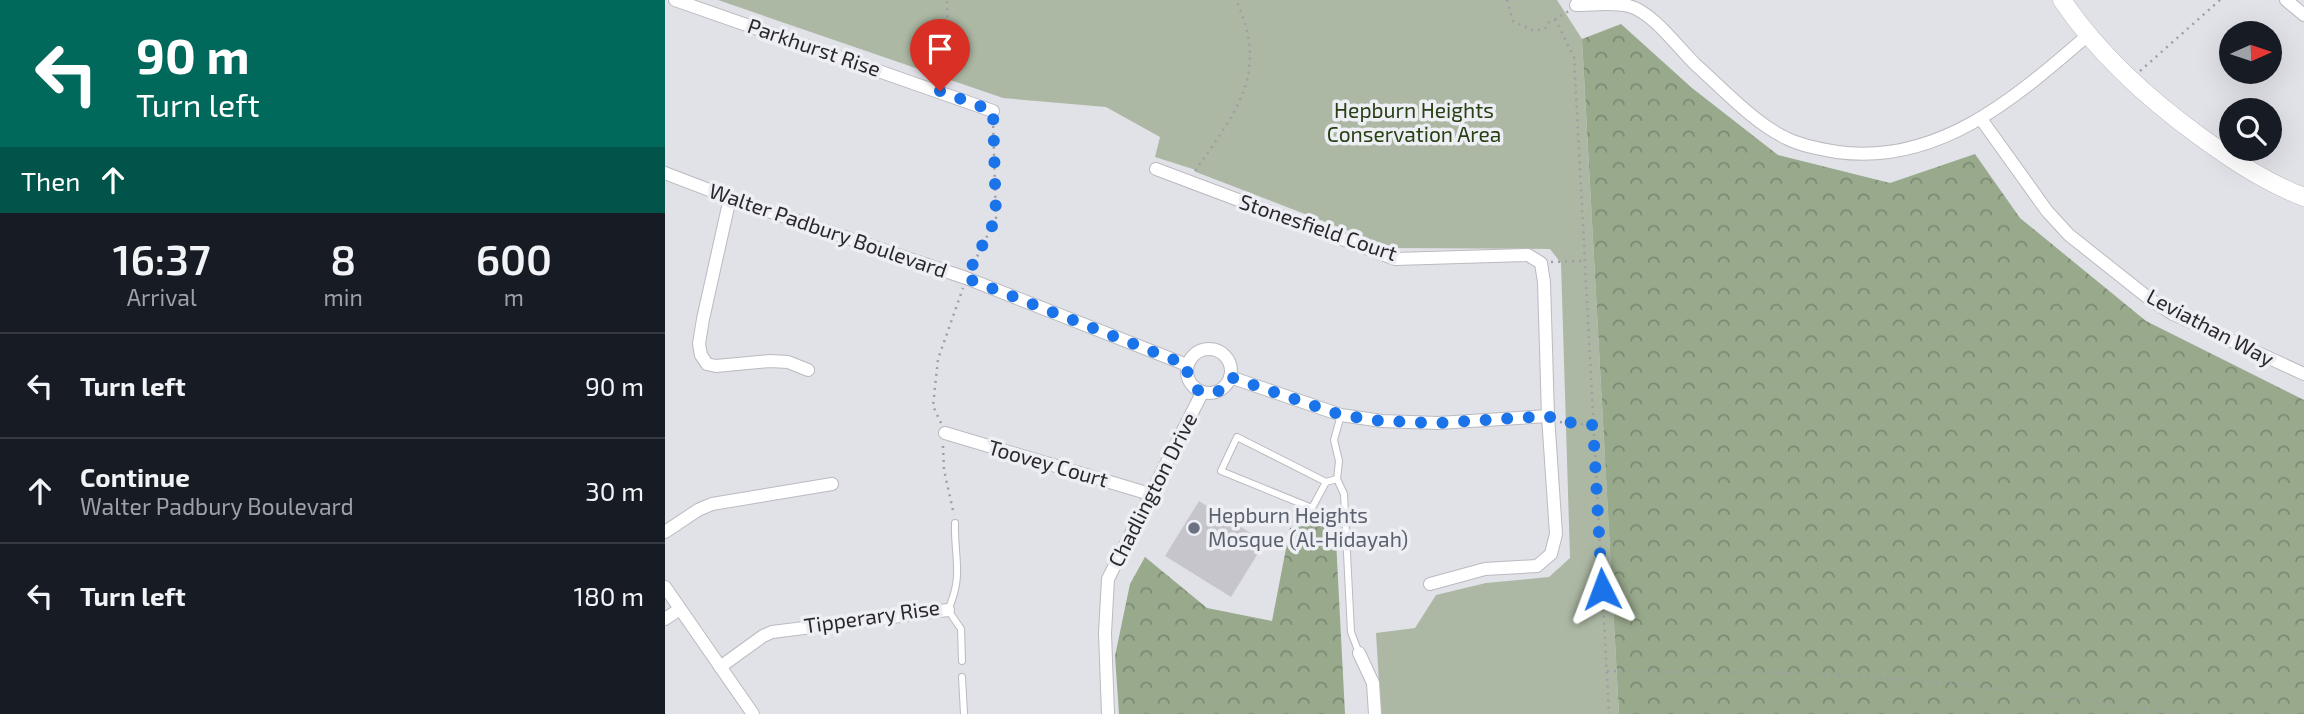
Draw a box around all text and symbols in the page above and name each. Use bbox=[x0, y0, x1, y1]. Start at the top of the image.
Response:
street label: Parkhurst Rise bbox=[745, 12, 884, 81]
pin bbox=[910, 19, 970, 91]
north arrow bbox=[2219, 21, 2282, 84]
map controls bbox=[2219, 21, 2282, 161]
text: 90 m bbox=[136, 25, 250, 84]
icon: left bbox=[21, 28, 112, 119]
icon: arrive bbox=[921, 30, 959, 68]
text: Turn left bbox=[136, 85, 260, 123]
park label: Hepburn Heights Conservation Area bbox=[1327, 97, 1501, 146]
button: search bbox=[2219, 98, 2282, 161]
icon: ahead bbox=[94, 161, 132, 199]
text: Then bbox=[21, 165, 80, 196]
street label: Walter Padbury Boulevard bbox=[706, 177, 951, 282]
street label: Stonesfield Court bbox=[1236, 188, 1401, 265]
text: 16:37 bbox=[113, 233, 211, 283]
text: 8 bbox=[330, 233, 356, 283]
text: 600 bbox=[476, 233, 552, 283]
text: Arrival bbox=[127, 283, 197, 311]
text: min bbox=[324, 283, 363, 311]
text: m bbox=[504, 283, 524, 311]
street label: Leviathan Way bbox=[2143, 283, 2279, 371]
icon: left bbox=[21, 367, 59, 405]
text: Turn left bbox=[80, 370, 186, 401]
text: 90 m bbox=[585, 370, 644, 401]
street label: Chadlington Drive bbox=[1102, 408, 1201, 571]
street label: Toovey Court bbox=[986, 434, 1111, 492]
text: Continue bbox=[80, 461, 190, 492]
icon: ahead bbox=[21, 472, 59, 510]
text: 30 m bbox=[585, 475, 644, 506]
text: Walter Padbury Boulevard bbox=[80, 492, 354, 520]
place label: Hepburn Heights Mosque (Al-Hidayah) bbox=[1208, 502, 1408, 551]
marker: Hepburn Heights Mosque (Al-Hidayah) bbox=[1186, 520, 1202, 536]
position arrow bbox=[1565, 552, 1639, 626]
icon: left bbox=[21, 577, 59, 615]
text: Turn left bbox=[80, 580, 186, 611]
text: 180 m bbox=[574, 580, 644, 611]
street label: Tipperary Rise bbox=[802, 594, 941, 637]

